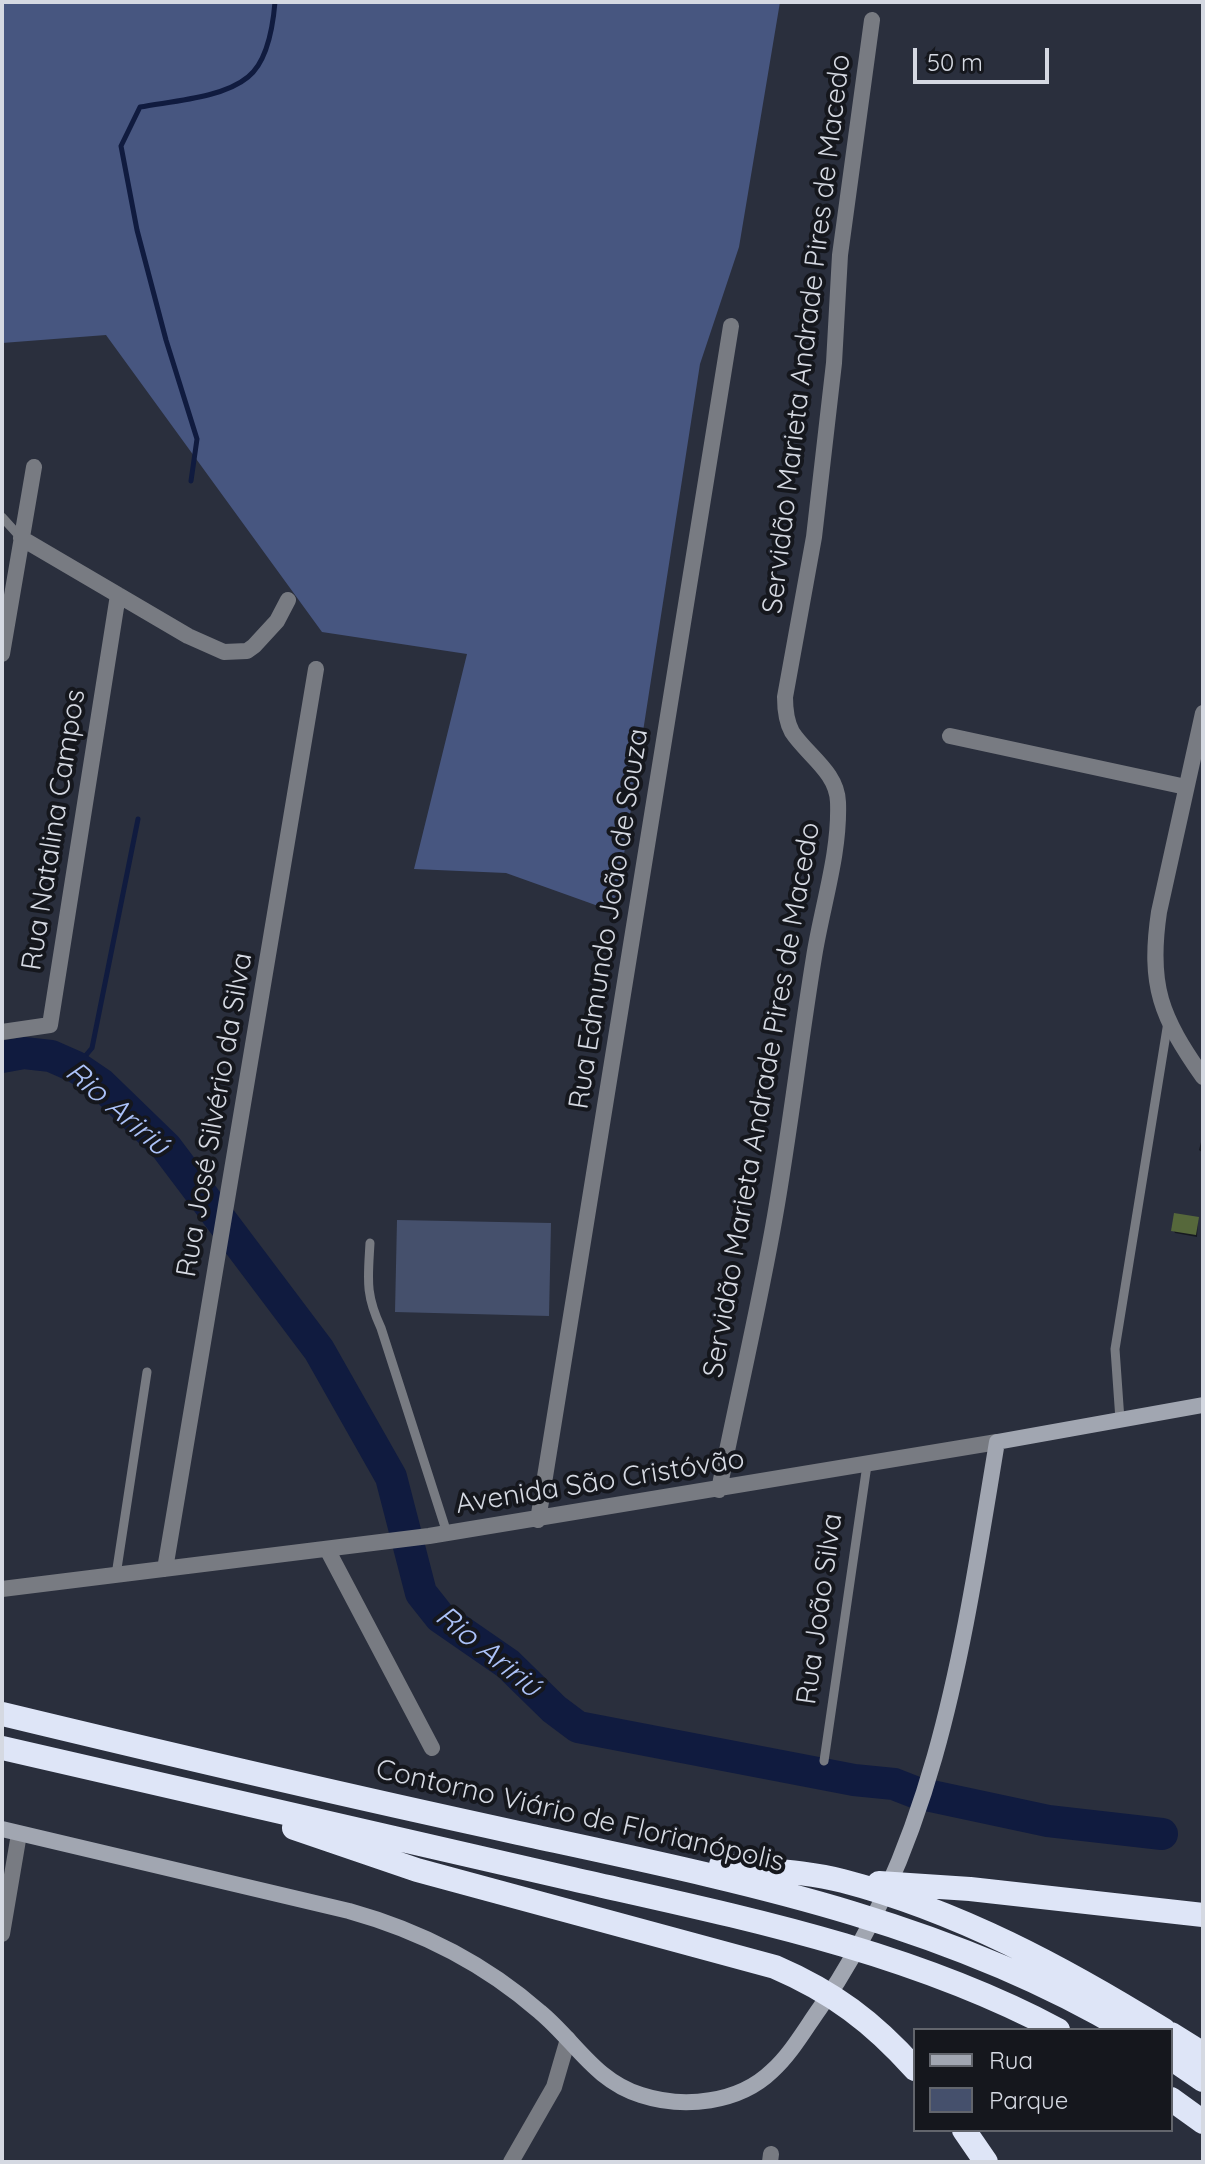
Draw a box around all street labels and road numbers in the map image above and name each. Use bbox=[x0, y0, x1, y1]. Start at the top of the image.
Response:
street label: Servidão Marieta Andrade Pires de Macedo bbox=[756, 52, 858, 616]
street label: Rua Natalina Campos bbox=[15, 687, 93, 973]
street label: Rua Edmundo João de Souza bbox=[562, 726, 656, 1112]
street label: Servidão Marieta Andrade Pires de Macedo bbox=[697, 820, 827, 1380]
street label: Rua José Silvério da Silva bbox=[170, 950, 260, 1280]
street label: Avenida São Cristóvão bbox=[453, 1443, 747, 1521]
street label: Rua João Silva bbox=[790, 1511, 850, 1707]
street label: Contorno Viário de Florianópolis bbox=[373, 1753, 787, 1879]

